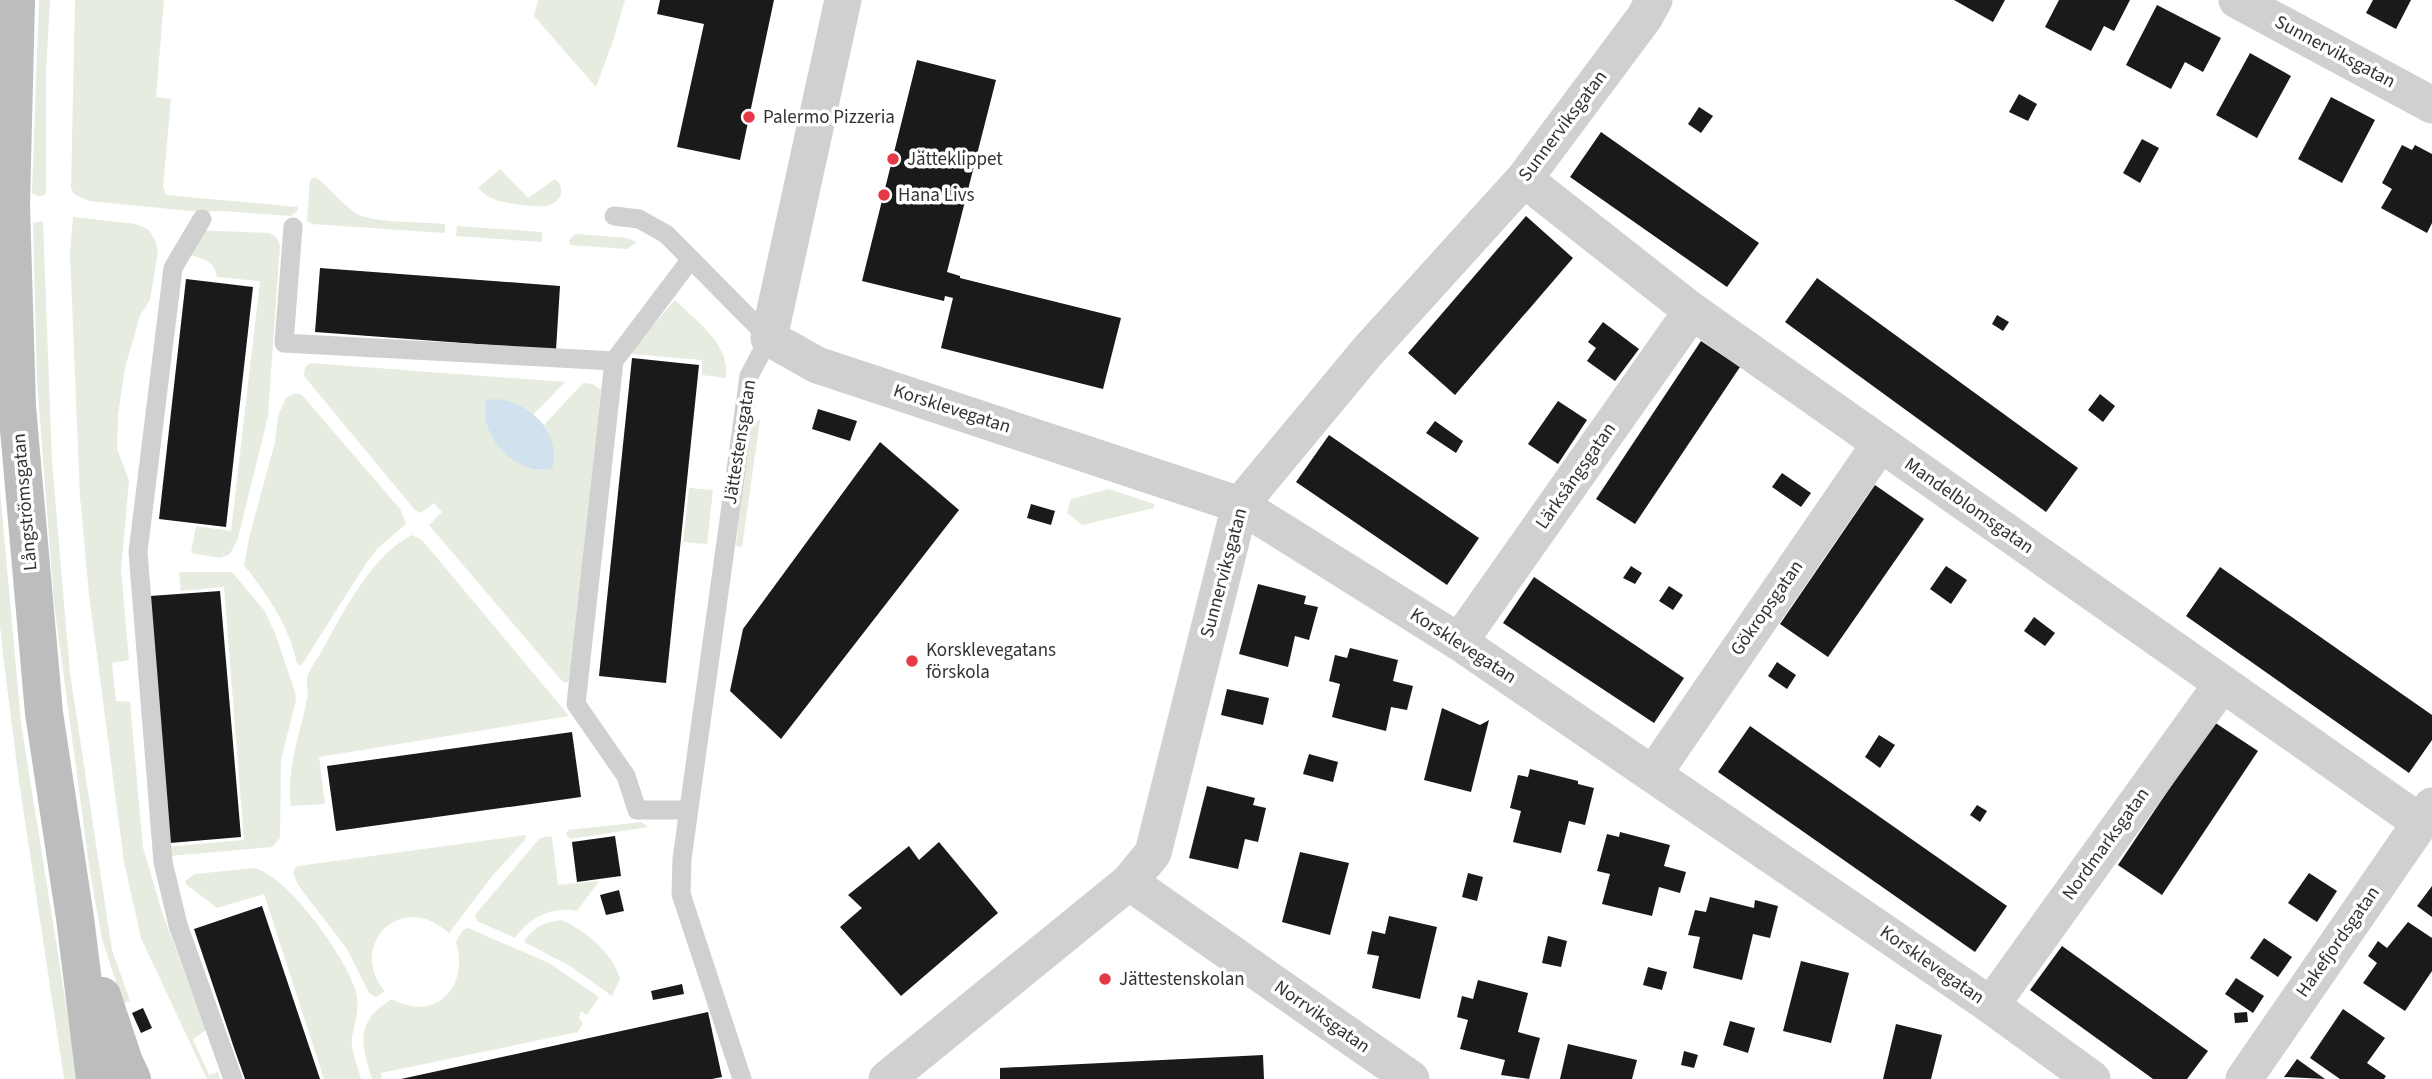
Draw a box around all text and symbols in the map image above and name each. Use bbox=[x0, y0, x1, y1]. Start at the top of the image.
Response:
street label: Sunnerviksgatan bbox=[2270, 9, 2400, 95]
street label: Sunnerviksgatan bbox=[1512, 65, 1614, 187]
place label: Palermo Pizzeria bbox=[763, 104, 895, 131]
marker: Palermo Pizzeria bbox=[741, 109, 757, 125]
place label: Jätteklippet bbox=[907, 146, 1003, 173]
marker: Jätteklippet bbox=[885, 151, 901, 167]
place label: Hana Livs bbox=[898, 182, 975, 209]
marker: Hana Livs bbox=[876, 187, 892, 203]
street label: Korsklevegatan bbox=[890, 377, 1014, 441]
street label: Jättestensgatan bbox=[717, 378, 763, 506]
street label: Lärksångsgatan bbox=[1529, 417, 1623, 535]
street label: Långströmsgatan bbox=[6, 432, 44, 572]
street label: Mandelblomsgatan bbox=[1899, 451, 2039, 561]
street label: Sunnerviksgatan bbox=[1194, 505, 1254, 641]
street label: Gökropsgatan bbox=[1724, 555, 1810, 661]
street label: Korsklevegatan bbox=[1404, 601, 1522, 691]
place label: Korsklevegatans förskola bbox=[926, 637, 1056, 686]
marker: Korsklevegatans förskola bbox=[904, 653, 920, 669]
street label: Nordmarksgatan bbox=[2056, 782, 2156, 906]
street label: Hakefjordsgatan bbox=[2290, 881, 2386, 1003]
street label: Korsklevegatan bbox=[1874, 919, 1990, 1011]
place label: Jättestenskolan bbox=[1119, 966, 1245, 993]
marker: Jättestenskolan bbox=[1097, 971, 1113, 987]
street label: Norrviksgatan bbox=[1268, 974, 1376, 1060]

